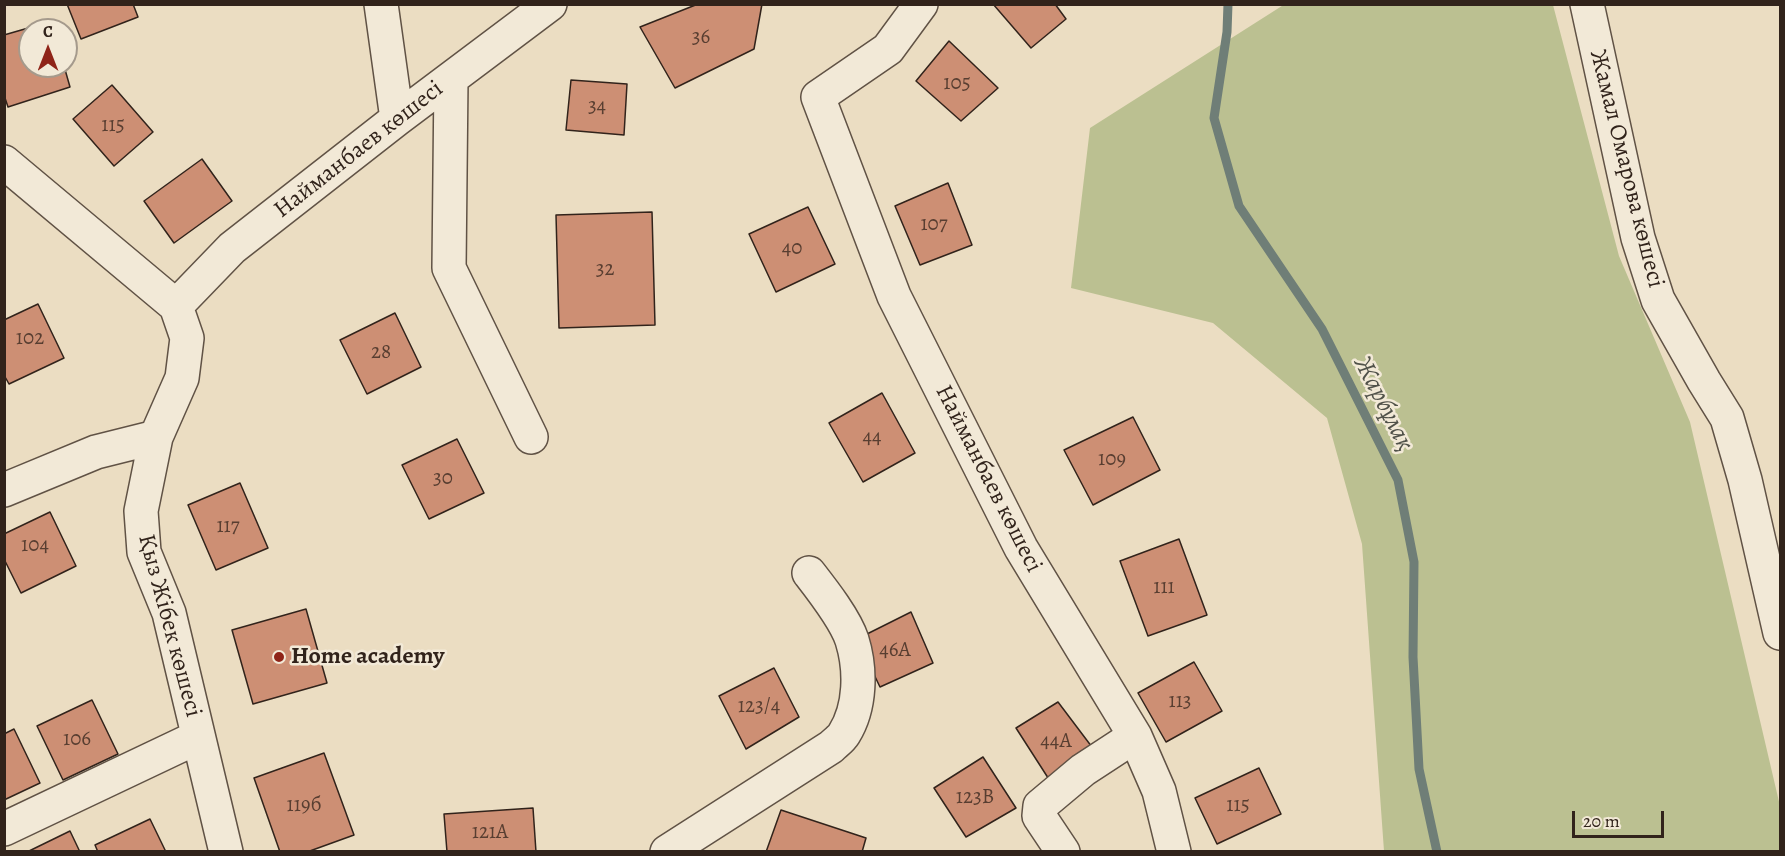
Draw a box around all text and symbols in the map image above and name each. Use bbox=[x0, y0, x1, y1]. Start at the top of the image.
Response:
north arrow bbox=[18, 18, 78, 78]
text: С bbox=[43, 21, 53, 43]
house number: 36 bbox=[692, 25, 710, 51]
street label: Жамал Омарова көшесі bbox=[1582, 47, 1670, 291]
house number: 105 bbox=[943, 71, 971, 97]
street label: Найманбаев көшесі bbox=[269, 75, 449, 225]
house number: 34 bbox=[588, 94, 606, 120]
house number: 115 bbox=[101, 113, 125, 139]
house number: 107 bbox=[920, 212, 948, 238]
house number: 40 bbox=[782, 236, 802, 262]
house number: 32 bbox=[596, 257, 614, 283]
house number: 102 bbox=[16, 326, 44, 352]
house number: 28 bbox=[371, 340, 391, 366]
water label: Жарбұлақ bbox=[1346, 351, 1420, 457]
street label: Найманбаев көшесі bbox=[928, 380, 1048, 578]
house number: 44 bbox=[862, 425, 882, 451]
house number: 109 bbox=[1098, 447, 1126, 473]
house number: 30 bbox=[433, 466, 453, 492]
house number: 117 bbox=[216, 514, 240, 540]
street label: Қыз Жібек көшесі bbox=[131, 531, 207, 721]
house number: 104 bbox=[21, 533, 49, 559]
house number: 111 bbox=[1153, 575, 1175, 601]
house number: 46А bbox=[879, 638, 911, 664]
place label: Home academy bbox=[291, 643, 444, 671]
marker: Home academy bbox=[272, 650, 286, 664]
house number: 113 bbox=[1168, 689, 1192, 715]
house number: 123/4 bbox=[738, 694, 780, 720]
house number: 106 bbox=[63, 727, 91, 753]
house number: 44А bbox=[1040, 729, 1072, 755]
house number: 123В bbox=[956, 785, 994, 811]
house number: 119б bbox=[287, 793, 321, 819]
house number: 115 bbox=[1226, 793, 1250, 819]
scale bar bbox=[1575, 799, 1666, 837]
text: 20 m bbox=[1583, 809, 1620, 833]
house number: 121А bbox=[472, 820, 508, 846]

